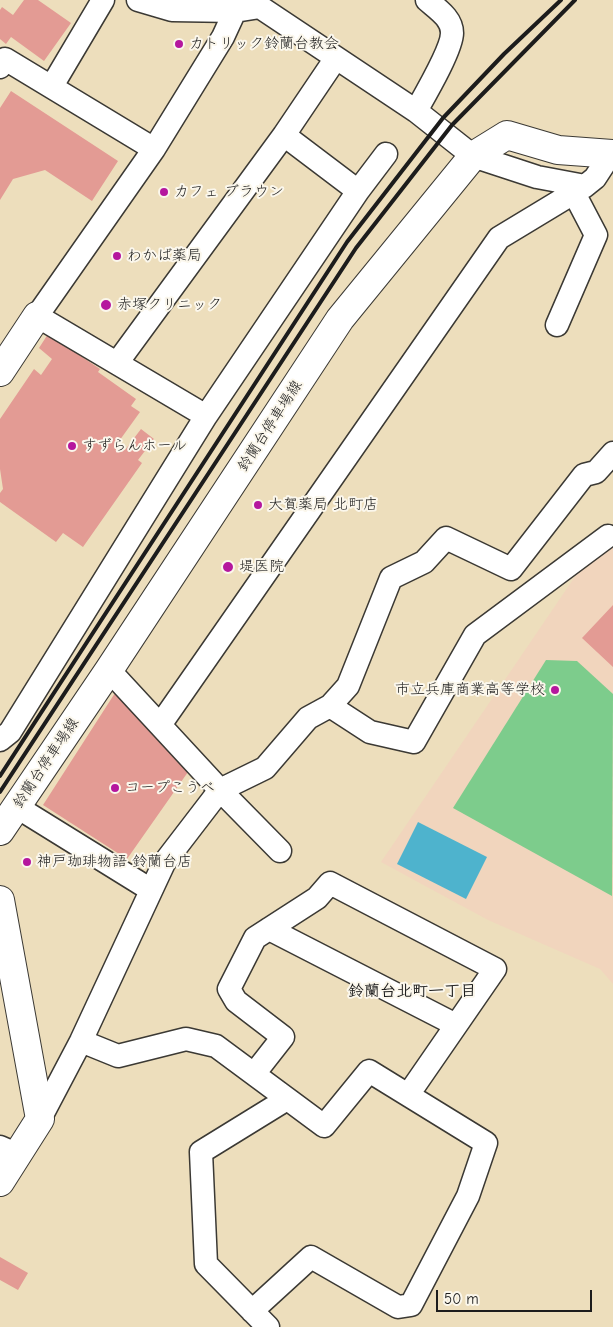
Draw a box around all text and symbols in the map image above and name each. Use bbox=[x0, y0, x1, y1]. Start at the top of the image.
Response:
place label: カトリック鈴蘭台教会 bbox=[189, 35, 339, 53]
marker: カトリック鈴蘭台教会 bbox=[173, 38, 185, 50]
place label: カフェ ブラウン bbox=[174, 183, 284, 201]
marker: カフェ ブラウン bbox=[158, 186, 170, 198]
place label: わかば薬局 bbox=[127, 247, 202, 265]
marker: わかば薬局 bbox=[111, 250, 123, 262]
place label: 赤塚クリニック bbox=[117, 296, 222, 314]
marker: 赤塚クリニック bbox=[99, 298, 113, 312]
street label: 鈴蘭台停車場線 bbox=[234, 377, 306, 475]
place label: すずらんホール bbox=[82, 437, 187, 455]
marker: すずらんホール bbox=[66, 440, 78, 452]
place label: 大賀薬局 北町店 bbox=[268, 496, 378, 514]
marker: 大賀薬局 北町店 bbox=[252, 499, 264, 511]
place label: 堤医院 bbox=[239, 558, 284, 576]
marker: 堤医院 bbox=[221, 560, 235, 574]
place label: 市立兵庫商業高等学校 bbox=[395, 681, 545, 699]
marker: 市立兵庫商業高等学校 bbox=[549, 684, 561, 696]
street label: 鈴蘭台停車場線 bbox=[9, 714, 83, 812]
place label: コープこうべ bbox=[125, 779, 215, 797]
marker: コープこうべ bbox=[109, 782, 121, 794]
place label: 神戸珈琲物語 鈴蘭台店 bbox=[37, 853, 192, 871]
marker: 神戸珈琲物語 鈴蘭台店 bbox=[21, 856, 33, 868]
district label: 鈴蘭台北町一丁目 bbox=[348, 981, 476, 1001]
scale bar bbox=[438, 1280, 594, 1312]
text: 50 m bbox=[444, 1290, 479, 1308]

